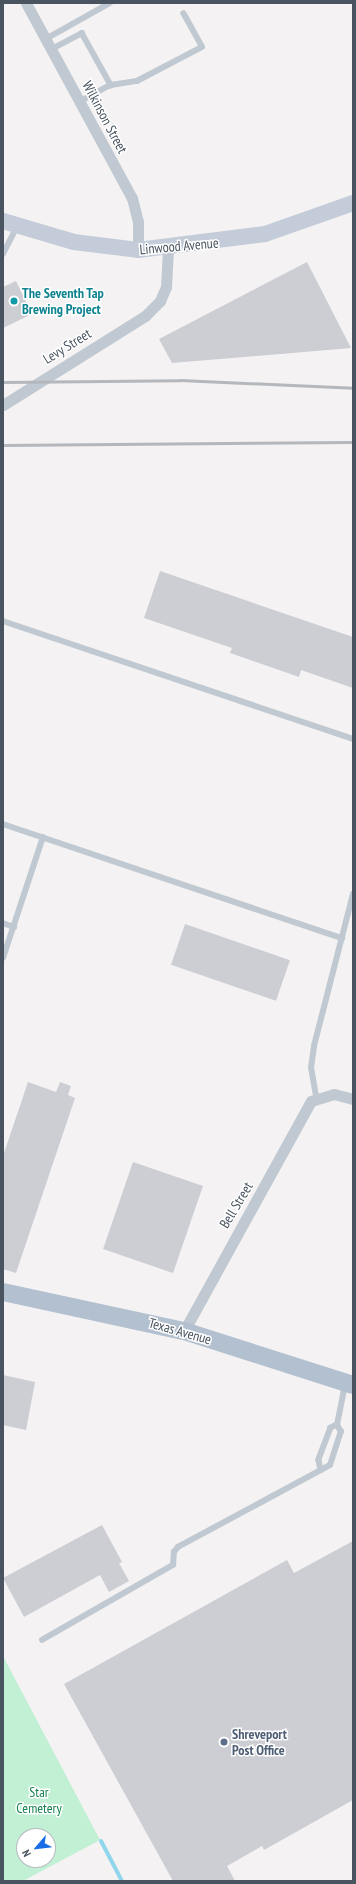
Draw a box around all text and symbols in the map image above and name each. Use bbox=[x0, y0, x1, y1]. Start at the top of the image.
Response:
street label: Wilkinson Street bbox=[79, 78, 131, 156]
street label: Linwood Avenue bbox=[139, 234, 219, 258]
place label: The Seventh Tap Brewing Project bbox=[22, 285, 104, 318]
marker: The Seventh Tap Brewing Project bbox=[9, 296, 19, 306]
street label: Levy Street bbox=[40, 325, 94, 367]
street label: Bell Street bbox=[216, 1179, 256, 1231]
street label: Texas Avenue bbox=[147, 1314, 213, 1348]
place label: Shreveport Post Office bbox=[232, 1726, 287, 1758]
marker: Shreveport Post Office bbox=[219, 1737, 229, 1747]
park label: Star Cemetery bbox=[16, 1784, 62, 1816]
north arrow bbox=[16, 1828, 56, 1868]
text: N bbox=[19, 1847, 34, 1859]

